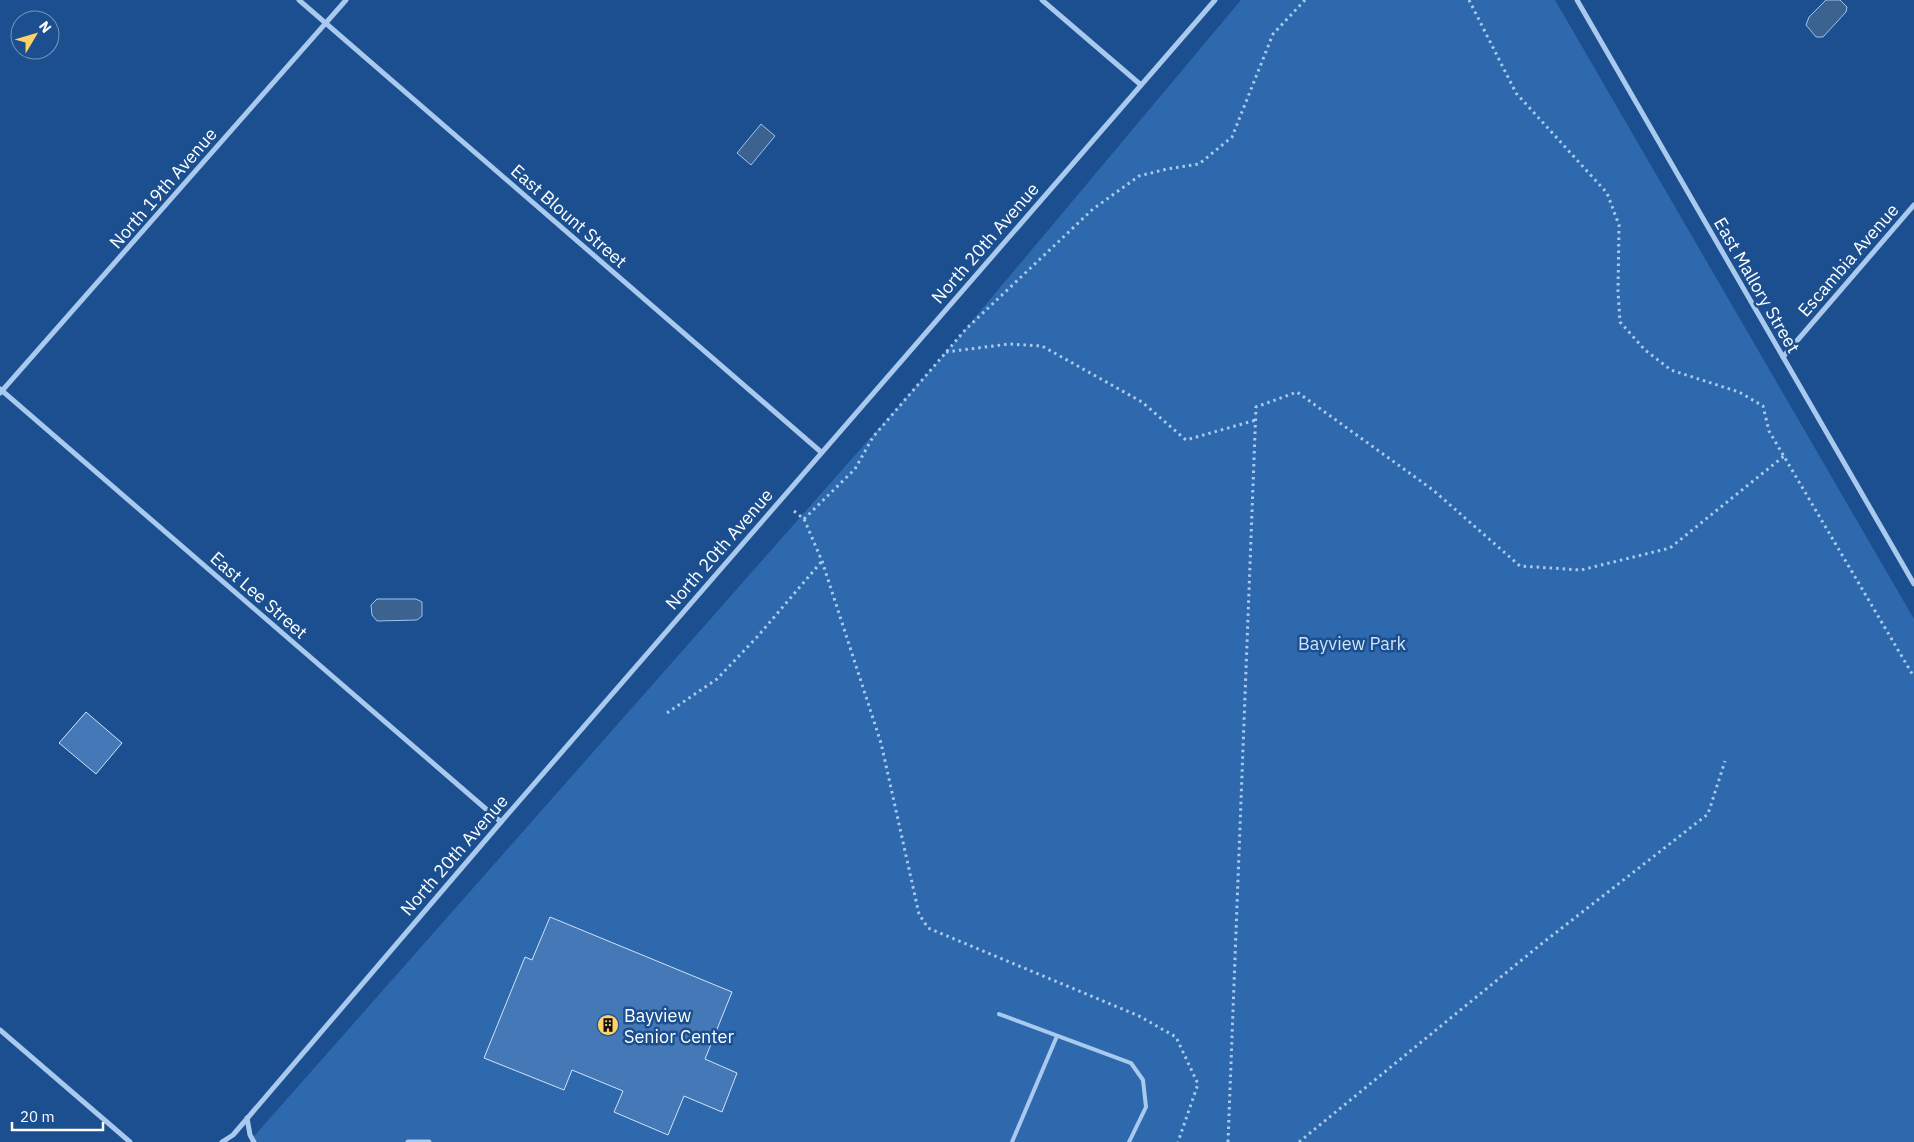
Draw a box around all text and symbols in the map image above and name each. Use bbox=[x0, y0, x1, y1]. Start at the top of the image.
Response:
north arrow bbox=[10, 10, 60, 60]
text: N bbox=[35, 17, 55, 37]
street label: North 19th Avenue bbox=[104, 123, 222, 253]
street label: East Blount Street bbox=[506, 159, 632, 273]
street label: North 20th Avenue bbox=[926, 178, 1044, 308]
street label: Escambia Avenue bbox=[1793, 199, 1904, 321]
street label: East Mallory Street bbox=[1709, 213, 1805, 357]
street label: North 20th Avenue bbox=[660, 484, 778, 614]
street label: East Lee Street bbox=[206, 546, 312, 644]
park label: Bayview Park bbox=[1298, 632, 1406, 655]
street label: North 20th Avenue bbox=[395, 790, 513, 920]
place label: Bayview Senior Center bbox=[624, 1004, 734, 1048]
building icon: Bayview Senior Center bbox=[596, 1013, 620, 1037]
scale bar bbox=[12, 1100, 104, 1132]
text: 20 m bbox=[20, 1107, 55, 1126]

